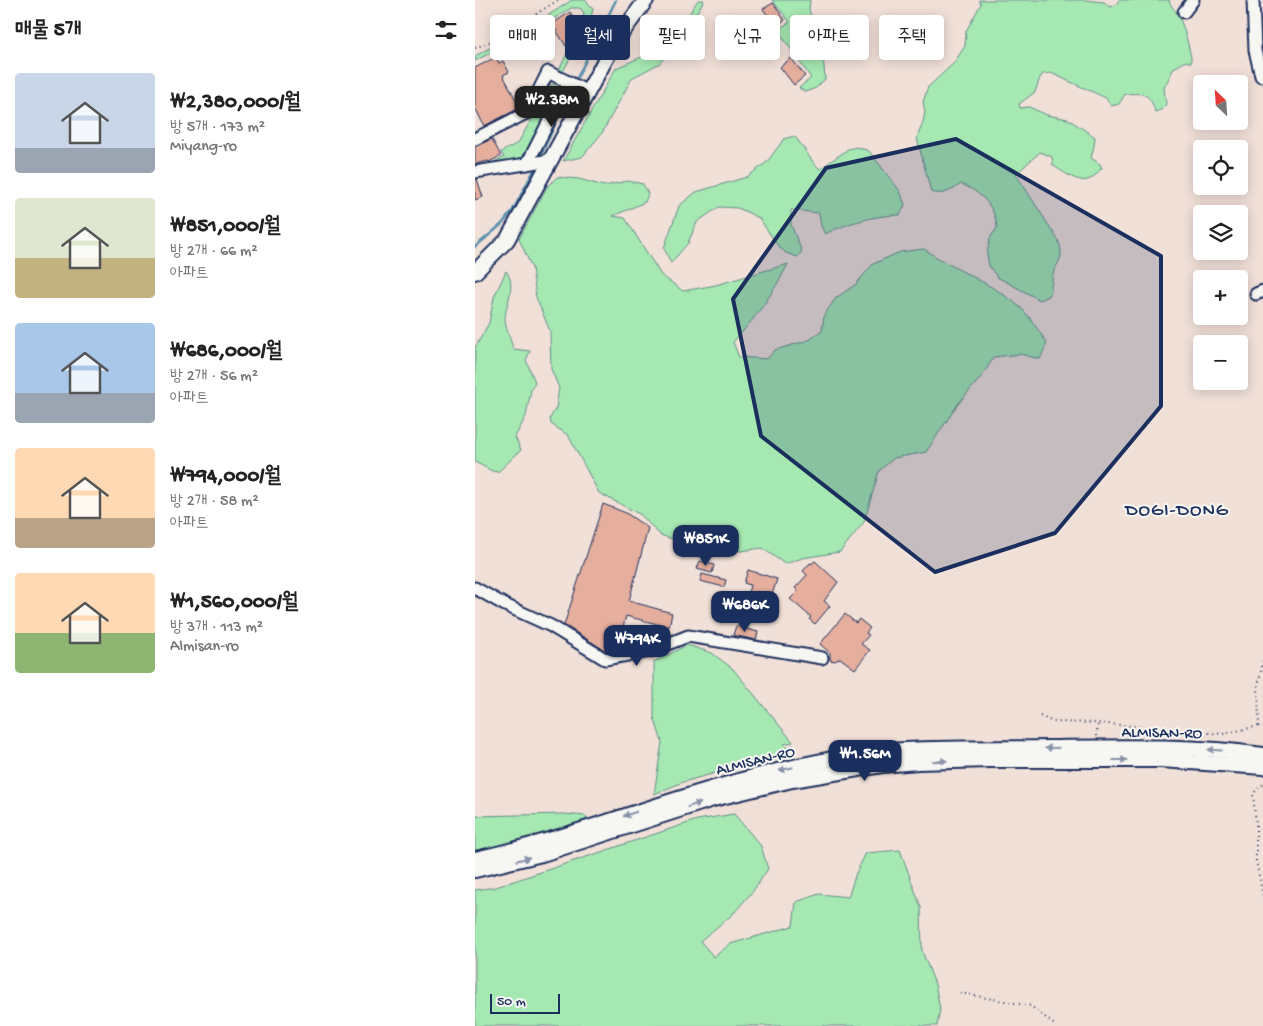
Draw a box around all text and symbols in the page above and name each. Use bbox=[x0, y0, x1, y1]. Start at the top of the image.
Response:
chip: 매매 bbox=[490, 15, 555, 60]
chip: 월세 bbox=[565, 15, 630, 60]
chip: 필터 bbox=[640, 15, 705, 60]
chip: 신규 bbox=[715, 15, 780, 60]
chip: 아파트 bbox=[790, 15, 869, 60]
chip: 주택 bbox=[879, 15, 944, 60]
icon: filters bbox=[432, 16, 460, 44]
text: 매물 5개 bbox=[15, 19, 82, 44]
north arrow bbox=[1193, 75, 1247, 130]
map controls bbox=[1193, 75, 1248, 390]
pin: ₩2.38M bbox=[511, 86, 593, 128]
text: ₩2,380,000/월 bbox=[170, 91, 301, 116]
text: ₩2.38M bbox=[526, 92, 578, 111]
icon: home bbox=[55, 93, 115, 153]
text: 방 5개 · 173 m² bbox=[170, 119, 265, 138]
text: Miyang-ro bbox=[170, 138, 237, 157]
button: locate bbox=[1193, 140, 1248, 195]
button: layers bbox=[1193, 205, 1248, 260]
text: ₩851,000/월 bbox=[170, 215, 281, 240]
icon: home bbox=[55, 218, 115, 278]
text: 방 2개 · 66 m² bbox=[170, 243, 258, 262]
text: 아파트 bbox=[170, 265, 209, 284]
button: + bbox=[1193, 270, 1248, 325]
button: − bbox=[1193, 335, 1248, 390]
text: ₩686,000/월 bbox=[170, 340, 283, 365]
icon: home bbox=[55, 343, 115, 403]
text: 방 2개 · 56 m² bbox=[170, 368, 258, 387]
text: 아파트 bbox=[170, 390, 209, 409]
text: ₩794,000/월 bbox=[170, 465, 281, 490]
icon: home bbox=[55, 468, 115, 528]
text: 방 2개 · 58 m² bbox=[170, 493, 259, 512]
district label: DOGI-DONG bbox=[1123, 500, 1229, 523]
text: 아파트 bbox=[170, 515, 209, 534]
pin: ₩851K bbox=[671, 524, 741, 567]
text: ₩851K bbox=[684, 531, 728, 550]
pin: ₩686K bbox=[710, 590, 780, 633]
text: ₩1,560,000/월 bbox=[170, 591, 299, 616]
icon: home bbox=[55, 593, 115, 653]
text: ₩686K bbox=[722, 597, 768, 616]
text: 방 3개 · 113 m² bbox=[170, 619, 263, 638]
pin: ₩794K bbox=[602, 624, 672, 667]
text: ₩794K bbox=[615, 631, 659, 650]
text: Almisan-ro bbox=[170, 638, 239, 657]
street label: ALMISAN-RO bbox=[1121, 724, 1203, 745]
pin: ₩1.56M bbox=[824, 740, 906, 782]
street label: ALMISAN-RO bbox=[714, 743, 798, 781]
one-way arrow bbox=[1044, 744, 1060, 752]
one-way arrow bbox=[1206, 745, 1222, 753]
text: ₩1.56M bbox=[839, 746, 891, 765]
one-way arrow bbox=[1112, 756, 1128, 764]
one-way arrow bbox=[932, 757, 948, 765]
one-way arrow bbox=[779, 765, 794, 773]
one-way arrow bbox=[687, 801, 702, 809]
one-way arrow bbox=[623, 811, 638, 818]
one-way arrow bbox=[515, 855, 530, 863]
scale bar bbox=[490, 991, 560, 1014]
text: 50 m bbox=[497, 994, 526, 1011]

